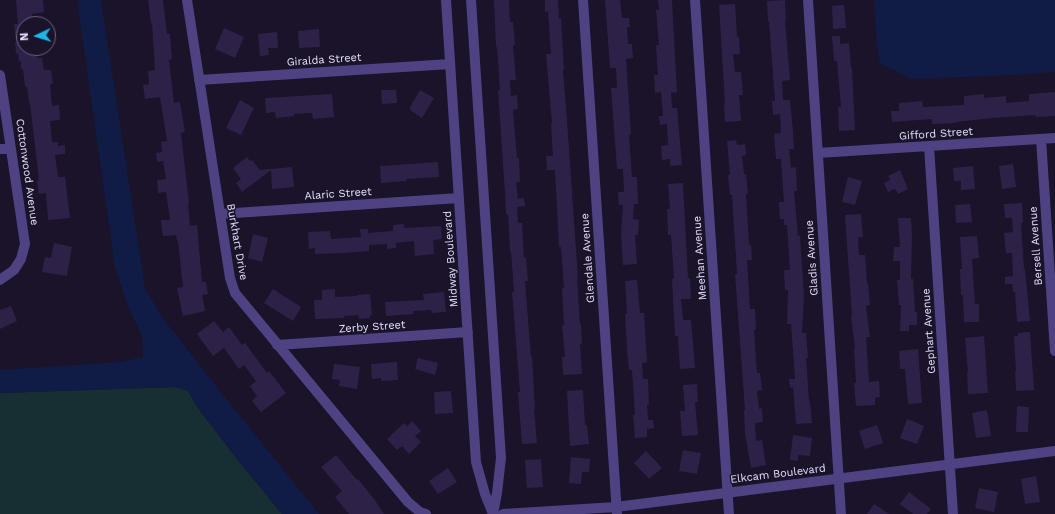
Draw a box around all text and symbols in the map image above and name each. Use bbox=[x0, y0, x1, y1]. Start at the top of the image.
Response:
north arrow bbox=[16, 16, 56, 56]
text: N bbox=[18, 32, 31, 41]
street label: Giralda Street bbox=[286, 51, 362, 69]
street label: Cottonwood Avenue bbox=[13, 118, 41, 226]
street label: Gifford Street bbox=[899, 125, 973, 143]
street label: Alaric Street bbox=[304, 185, 372, 203]
street label: Burkhart Drive bbox=[224, 203, 250, 281]
street label: Bersell Avenue bbox=[1027, 206, 1045, 286]
street label: Midway Boulevard bbox=[441, 210, 461, 308]
street label: Glendale Avenue bbox=[578, 213, 598, 303]
street label: Meehan Avenue bbox=[690, 215, 710, 301]
street label: Gladis Avenue bbox=[803, 220, 821, 296]
street label: Gephart Avenue bbox=[919, 288, 939, 374]
street label: Zerby Street bbox=[338, 318, 406, 336]
street label: Elkcam Boulevard bbox=[729, 462, 827, 486]

